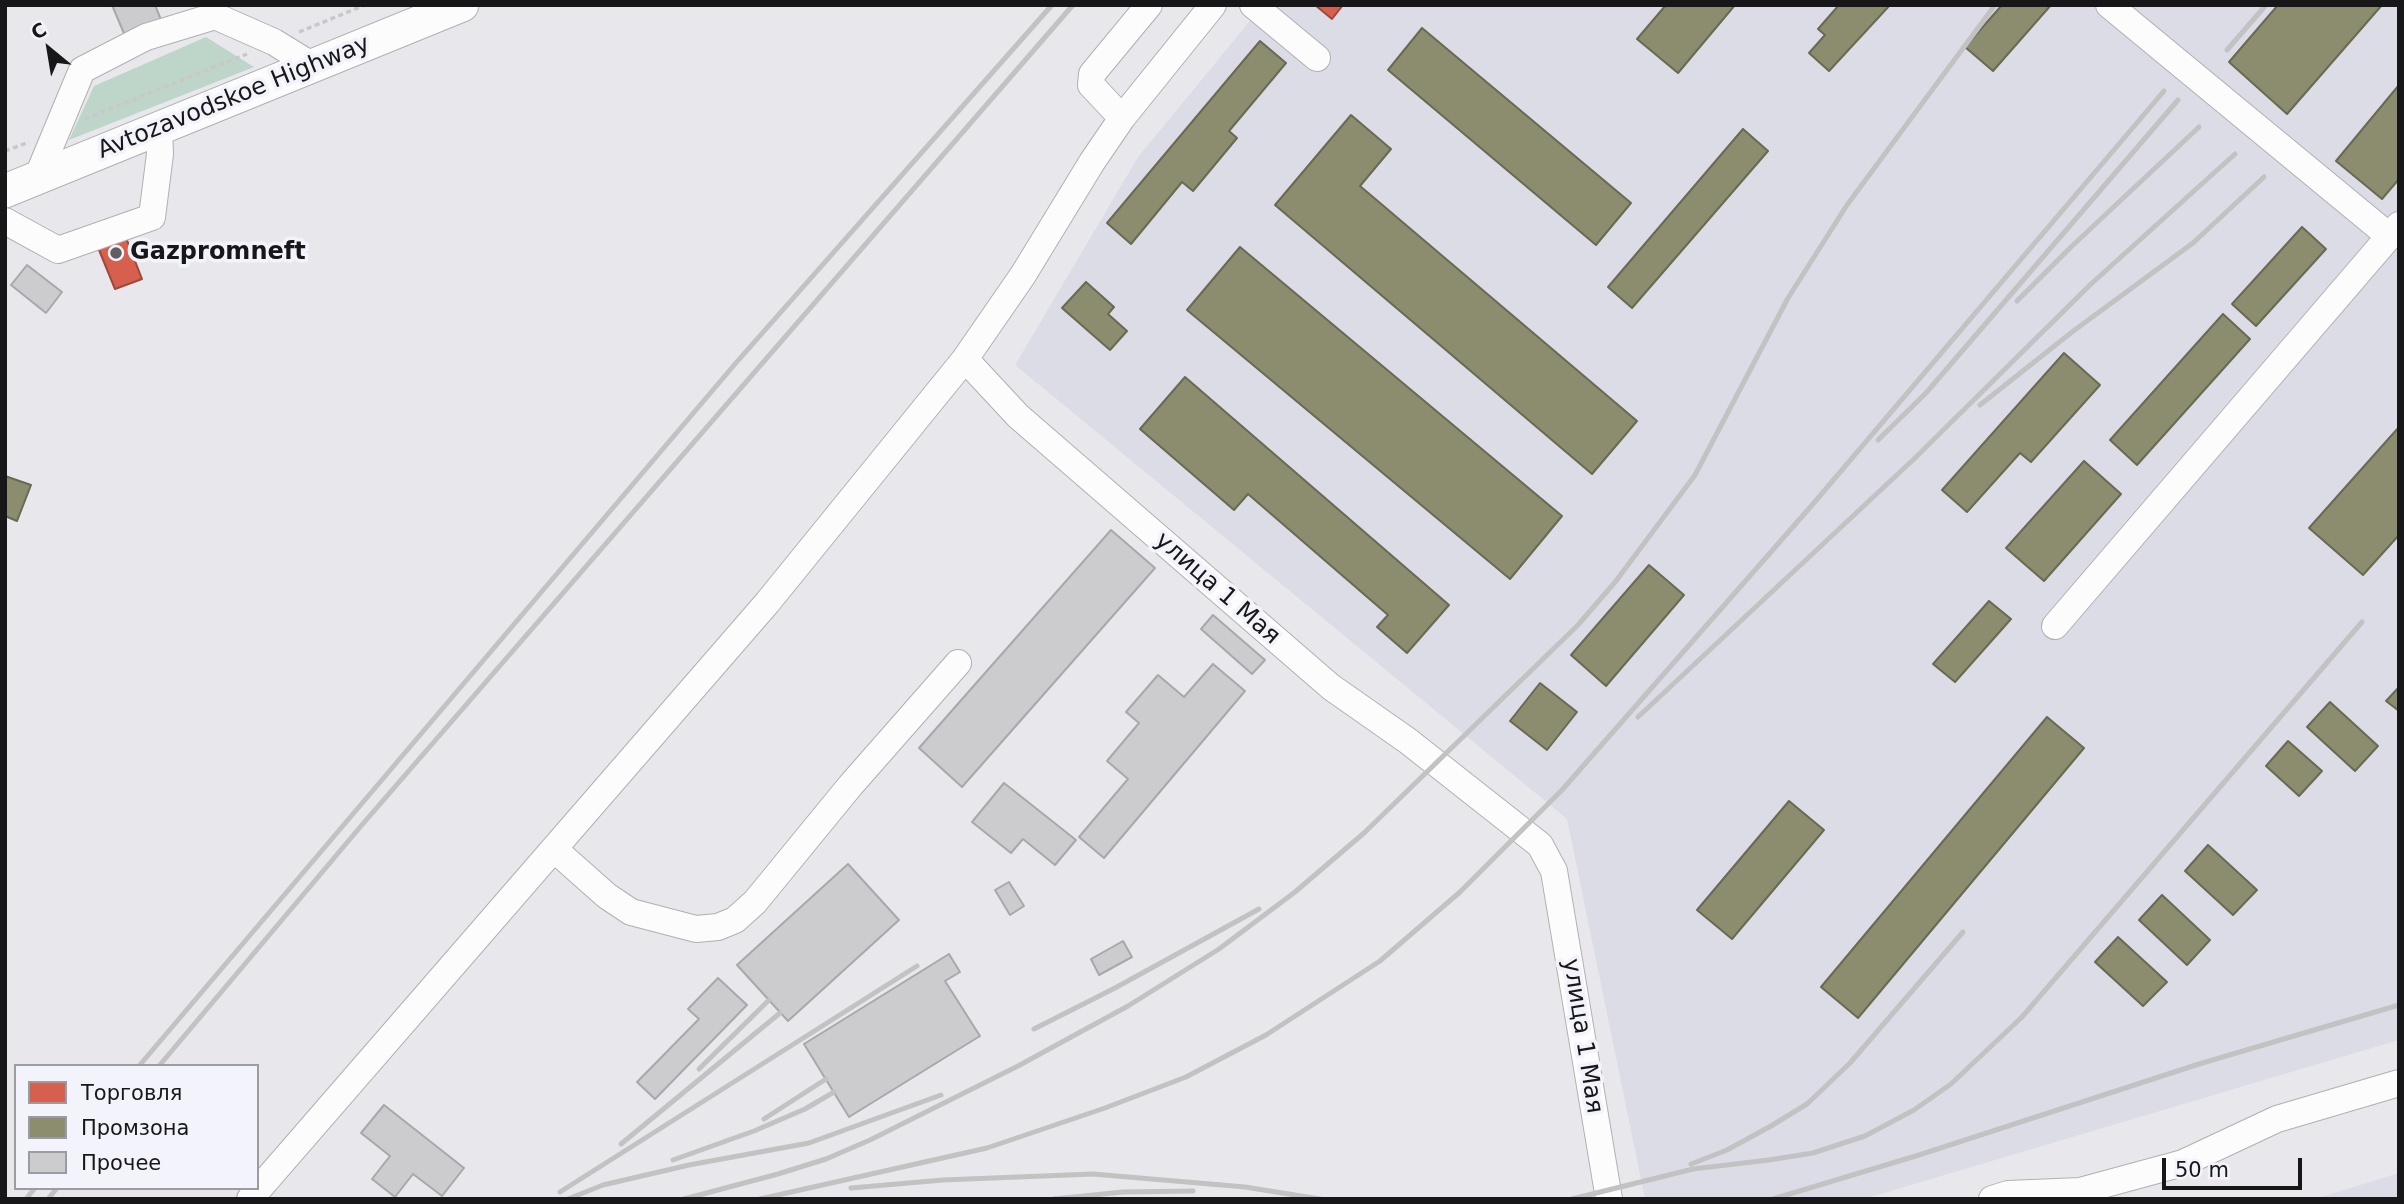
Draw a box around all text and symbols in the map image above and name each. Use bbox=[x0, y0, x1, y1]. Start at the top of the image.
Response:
north arrow bbox=[14, 14, 84, 84]
text: С bbox=[27, 18, 50, 44]
street label: Avtozavodskoe Highway bbox=[94, 30, 374, 166]
place label: Gazpromneft bbox=[130, 239, 306, 267]
marker: Gazpromneft bbox=[108, 245, 124, 261]
street label: улица 1 Мая bbox=[1148, 527, 1286, 651]
street label: улица 1 Мая bbox=[1556, 956, 1608, 1116]
legend bbox=[14, 1064, 259, 1190]
text: Торговля bbox=[81, 1081, 182, 1105]
text: Промзона bbox=[81, 1116, 189, 1140]
scale bar bbox=[2166, 1144, 2306, 1188]
text: Прочее bbox=[81, 1151, 161, 1175]
text: 50 m bbox=[2175, 1158, 2229, 1182]

